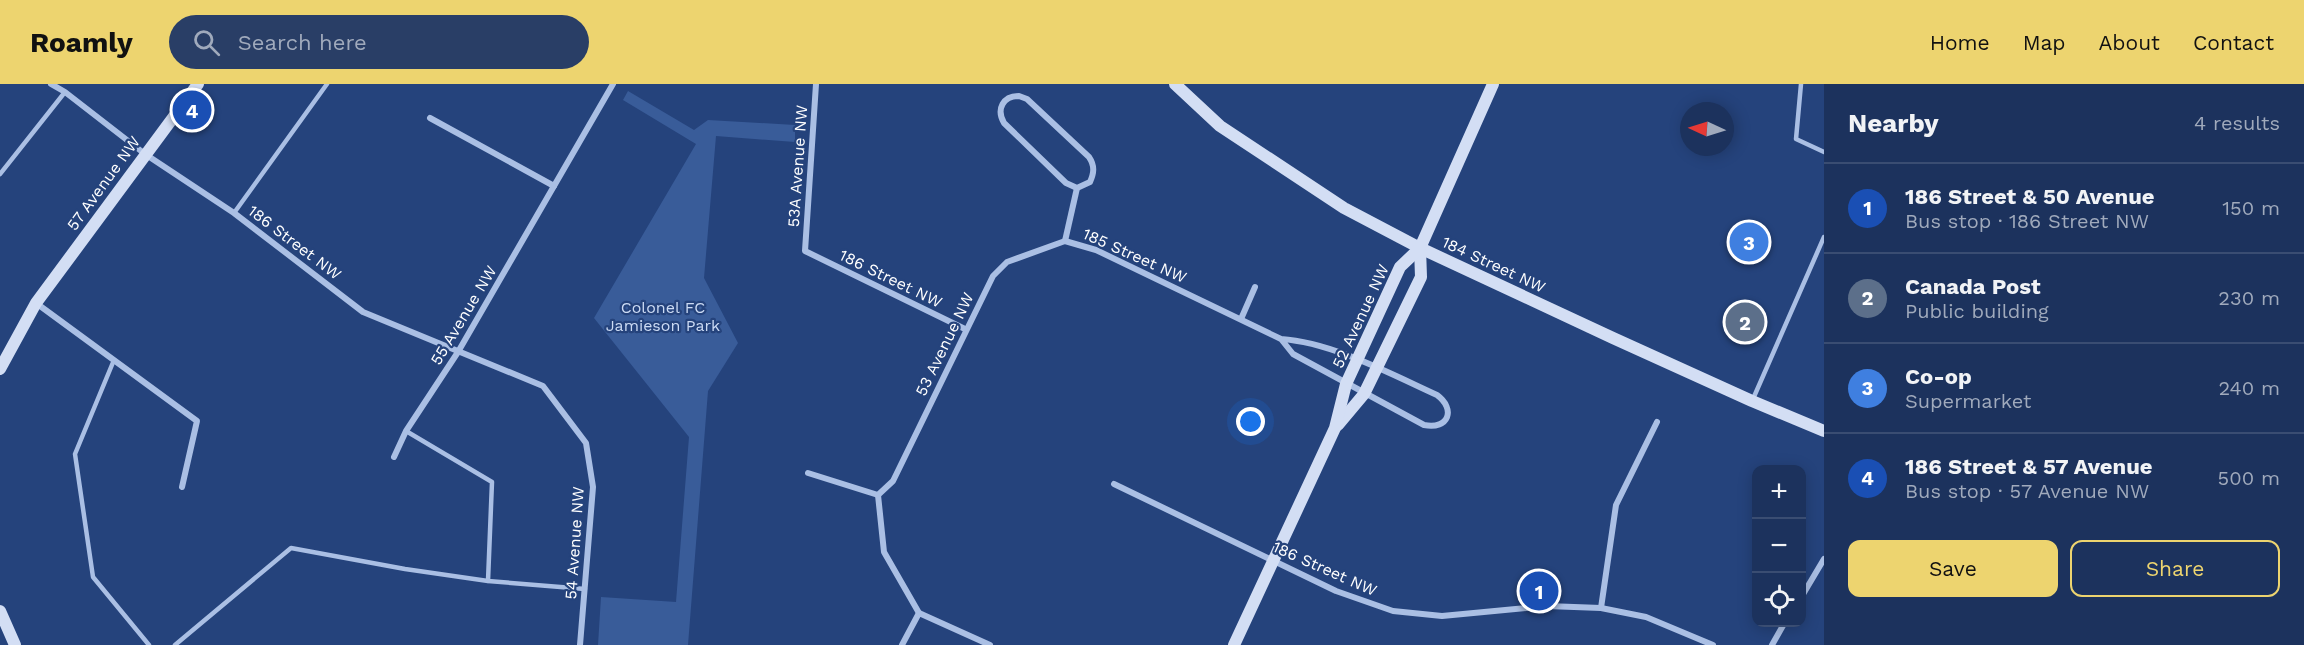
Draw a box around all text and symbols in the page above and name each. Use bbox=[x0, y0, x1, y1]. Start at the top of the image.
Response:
search box bbox=[169, 15, 589, 69]
text: Roamly bbox=[30, 26, 133, 59]
icon: search bbox=[190, 26, 223, 59]
text: Search here bbox=[238, 30, 367, 55]
text: Home bbox=[1930, 30, 1990, 55]
text: Map bbox=[2023, 30, 2066, 55]
text: About bbox=[2099, 30, 2160, 55]
text: Contact bbox=[2193, 30, 2274, 55]
pin: 4 bbox=[172, 87, 212, 132]
north arrow bbox=[1680, 102, 1734, 156]
street label: 53A Avenue NW bbox=[784, 104, 811, 228]
text: Nearby bbox=[1848, 108, 1939, 138]
text: 4 results bbox=[2194, 111, 2280, 135]
street label: 57 Avenue NW bbox=[63, 132, 144, 234]
text: 186 Street & 50 Avenue bbox=[1905, 184, 2155, 209]
text: 1 bbox=[1863, 196, 1872, 220]
text: 150 m bbox=[2222, 196, 2280, 220]
street label: 186 Street NW bbox=[244, 201, 345, 284]
text: Bus stop · 186 Street NW bbox=[1905, 209, 2149, 233]
pin: 3 bbox=[1730, 220, 1768, 264]
street label: 185 Street NW bbox=[1080, 224, 1190, 287]
street label: 184 Street NW bbox=[1439, 232, 1549, 297]
street label: 186 Street NW bbox=[836, 245, 945, 312]
street label: 52 Avenue NW bbox=[1328, 261, 1393, 371]
street label: 55 Avenue NW bbox=[426, 262, 501, 368]
text: Canada Post bbox=[1905, 274, 2041, 299]
text: 2 bbox=[1862, 286, 1873, 310]
text: 230 m bbox=[2218, 286, 2280, 310]
street label: 53 Avenue NW bbox=[911, 289, 978, 399]
park label: Colonel FC Jamieson Park bbox=[606, 298, 720, 335]
text: Public building bbox=[1905, 299, 2049, 323]
pin: 2 bbox=[1726, 300, 1764, 344]
text: Co-op bbox=[1905, 364, 1972, 389]
text: 3 bbox=[1862, 376, 1873, 400]
text: 240 m bbox=[2218, 376, 2280, 400]
text: Supermarket bbox=[1905, 389, 2031, 413]
your location bbox=[1236, 407, 1265, 436]
text: 186 Street & 57 Avenue bbox=[1905, 454, 2153, 479]
map controls bbox=[1752, 465, 1806, 627]
button: + bbox=[1752, 465, 1806, 519]
text: 4 bbox=[1861, 466, 1874, 490]
text: 500 m bbox=[2218, 466, 2280, 490]
text: Bus stop · 57 Avenue NW bbox=[1905, 479, 2149, 503]
street label: 54 Avenue NW bbox=[561, 486, 588, 600]
button: − bbox=[1752, 519, 1806, 573]
street label: 186 Street NW bbox=[1270, 537, 1380, 600]
button: Save bbox=[1848, 540, 2058, 597]
button: Share bbox=[2070, 540, 2280, 597]
pin: 1 bbox=[1520, 568, 1558, 614]
button: locate bbox=[1752, 573, 1806, 627]

